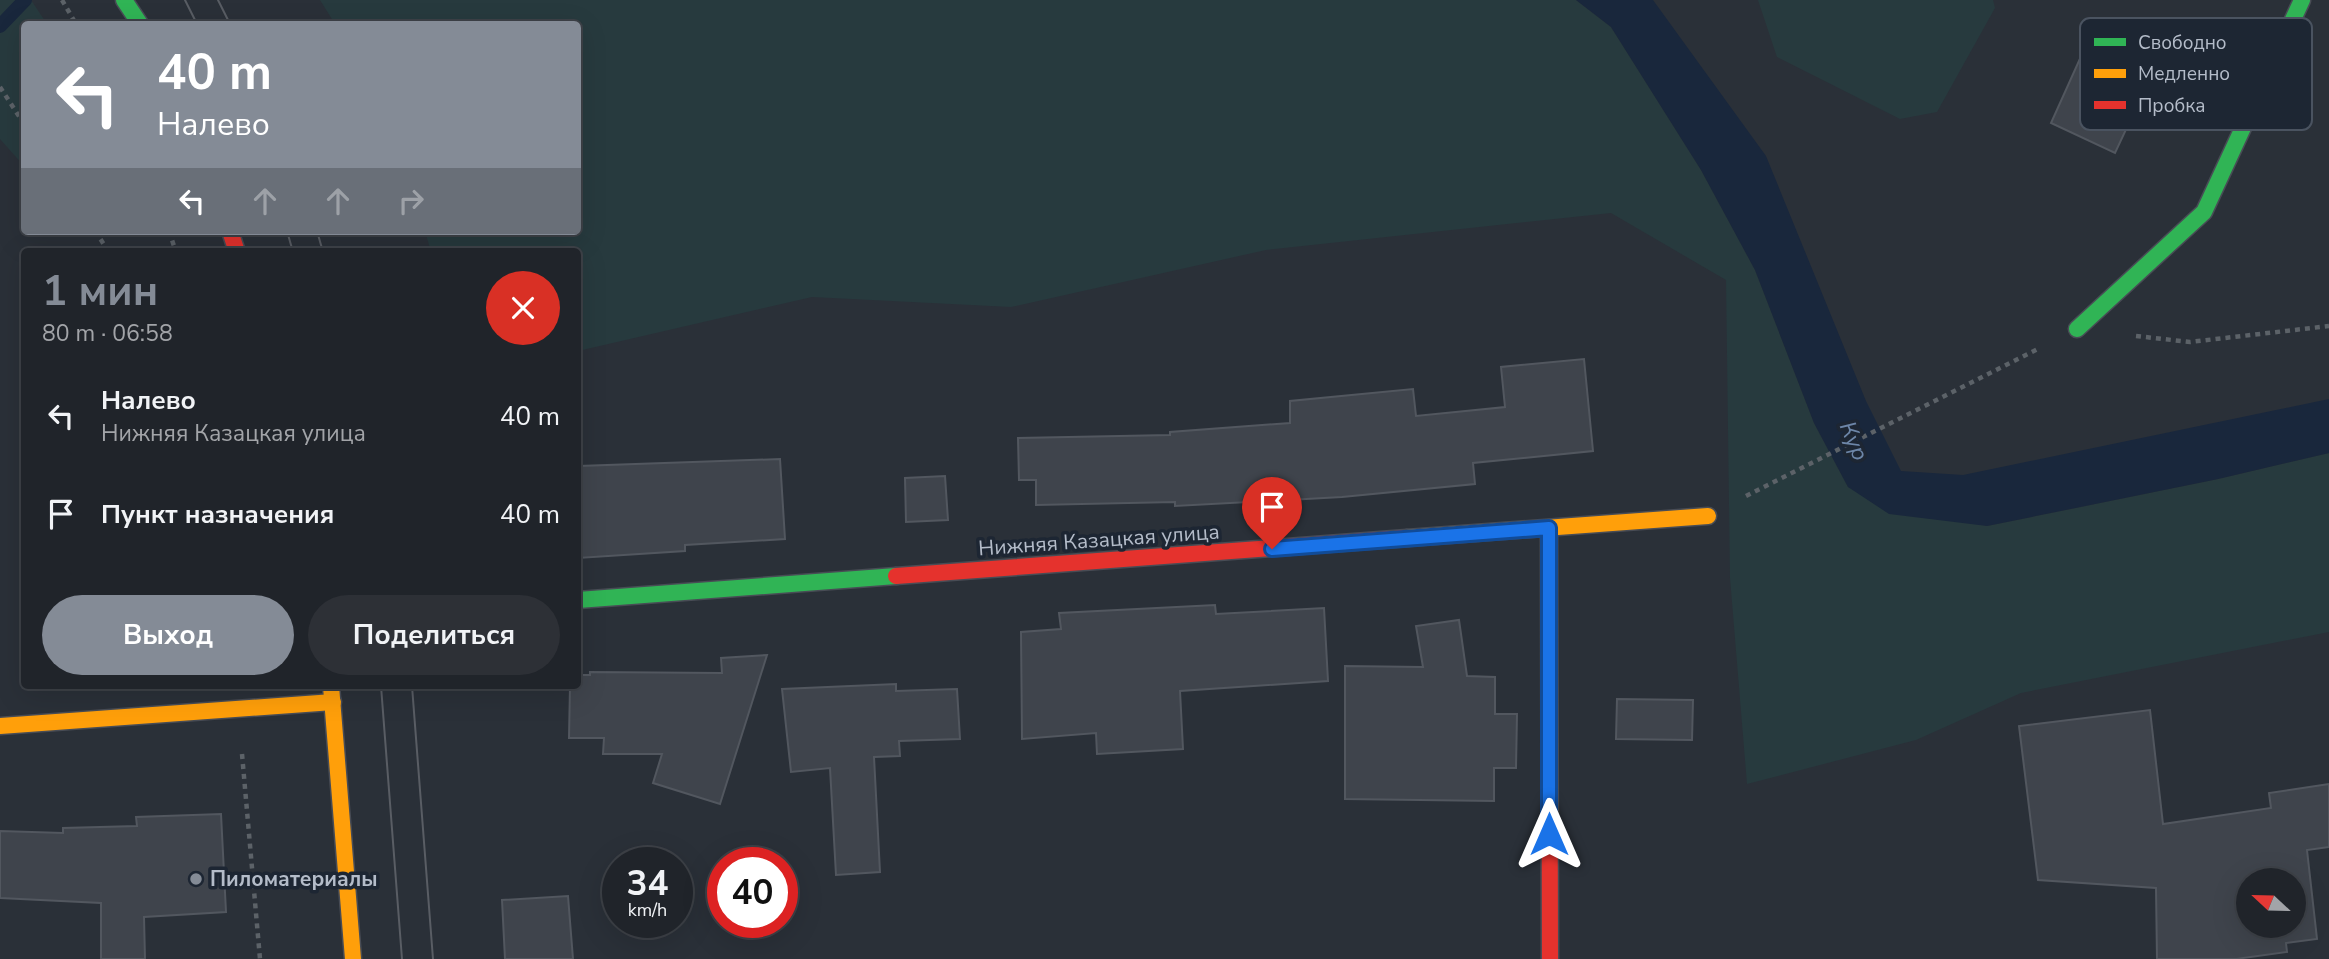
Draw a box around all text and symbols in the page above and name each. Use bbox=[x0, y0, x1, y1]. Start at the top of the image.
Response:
legend bbox=[2080, 18, 2312, 130]
text: Свободно bbox=[2138, 30, 2227, 56]
text: 40 m bbox=[157, 39, 272, 106]
icon: left bbox=[42, 49, 133, 140]
text: Медленно bbox=[2138, 61, 2230, 87]
text: Пробка bbox=[2138, 93, 2205, 119]
text: Налево bbox=[157, 103, 270, 146]
icon: left bbox=[173, 182, 211, 220]
icon: ahead bbox=[246, 182, 284, 220]
icon: ahead bbox=[319, 182, 357, 220]
icon: right bbox=[392, 182, 430, 220]
text: 1 мин bbox=[42, 263, 158, 320]
button: close bbox=[486, 271, 560, 345]
text: 80 m · 06:58 bbox=[42, 318, 173, 349]
text: Налево bbox=[101, 383, 196, 418]
icon: left bbox=[42, 397, 80, 435]
text: 40 m bbox=[500, 399, 560, 434]
water label: Кур bbox=[1832, 417, 1876, 465]
text: Нижняя Казацкая улица bbox=[101, 418, 366, 449]
pin bbox=[1242, 477, 1302, 549]
icon: arrive bbox=[1253, 488, 1291, 526]
icon: arrive bbox=[42, 495, 80, 533]
text: Пункт назначения bbox=[101, 497, 334, 532]
text: 40 m bbox=[500, 497, 560, 532]
street label: Нижняя Казацкая улица bbox=[977, 518, 1221, 562]
button: Выход bbox=[42, 595, 294, 675]
button: Поделиться bbox=[308, 595, 560, 675]
position arrow bbox=[1512, 797, 1586, 871]
speed limit sign: 40 bbox=[707, 847, 798, 938]
text: 34 bbox=[626, 860, 669, 907]
place label: Пиломатериалы bbox=[210, 865, 378, 893]
north arrow bbox=[2236, 868, 2306, 938]
map controls bbox=[2236, 868, 2306, 938]
marker: Пиломатериалы bbox=[188, 871, 204, 887]
text: km/h bbox=[628, 898, 667, 922]

